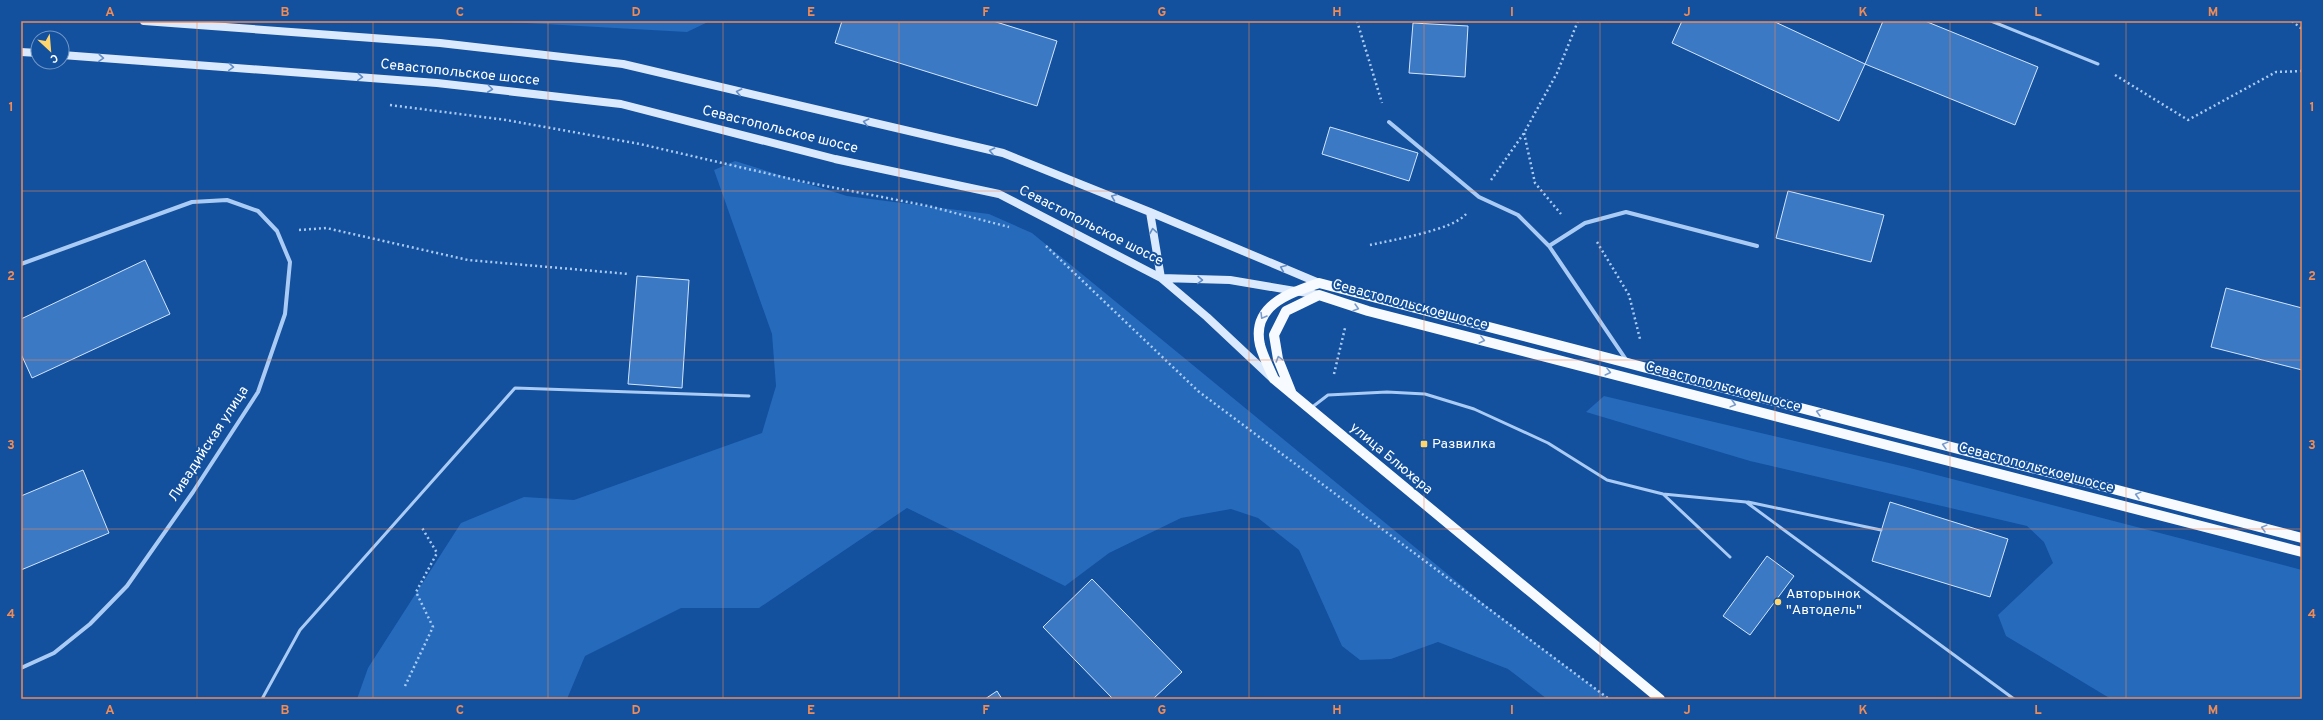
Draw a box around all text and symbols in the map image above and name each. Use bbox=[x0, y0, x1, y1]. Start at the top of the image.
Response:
text: A bbox=[105, 5, 115, 21]
text: B bbox=[281, 5, 290, 21]
text: C bbox=[456, 5, 464, 21]
text: D bbox=[631, 5, 641, 21]
text: E bbox=[807, 5, 815, 21]
text: F bbox=[982, 5, 990, 21]
text: G bbox=[1158, 5, 1167, 21]
text: H bbox=[1332, 5, 1342, 21]
text: I bbox=[1510, 5, 1514, 21]
text: J bbox=[1683, 5, 1691, 21]
text: K bbox=[1858, 5, 1868, 21]
text: L bbox=[2034, 5, 2042, 21]
text: M bbox=[2208, 5, 2218, 21]
north arrow bbox=[30, 30, 70, 70]
text: С bbox=[48, 50, 60, 66]
one-way arrow bbox=[98, 53, 104, 62]
street label: Севастопольское шоссе bbox=[379, 56, 541, 90]
one-way arrow bbox=[228, 63, 234, 72]
one-way arrow bbox=[357, 72, 363, 81]
one-way arrow bbox=[487, 84, 493, 93]
one-way arrow bbox=[736, 88, 742, 96]
text: 1 bbox=[8, 100, 14, 116]
text: 1 bbox=[2309, 100, 2315, 116]
street label: Севастопольское шоссе bbox=[700, 102, 860, 158]
one-way arrow bbox=[863, 118, 869, 126]
one-way arrow bbox=[989, 147, 996, 156]
street label: Севастопольское шоссе bbox=[1016, 182, 1166, 270]
one-way arrow bbox=[1110, 194, 1117, 202]
one-way arrow bbox=[1149, 228, 1158, 234]
one-way arrow bbox=[1280, 265, 1287, 273]
text: 2 bbox=[7, 269, 15, 285]
text: 2 bbox=[2308, 269, 2316, 285]
one-way arrow bbox=[1197, 275, 1203, 284]
street label: Севастопольское шоссе bbox=[1330, 276, 1490, 334]
one-way arrow bbox=[1352, 303, 1359, 311]
one-way arrow bbox=[1261, 312, 1268, 319]
one-way arrow bbox=[1478, 335, 1485, 344]
one-way arrow bbox=[1275, 356, 1284, 363]
street label: Севастопольское шоссе bbox=[1643, 358, 1803, 416]
one-way arrow bbox=[1604, 367, 1611, 375]
street label: Ливадийская улица bbox=[165, 383, 253, 505]
one-way arrow bbox=[1730, 399, 1737, 408]
one-way arrow bbox=[1816, 409, 1822, 417]
street label: улица Блюхера bbox=[1346, 419, 1436, 499]
place label: Развилка bbox=[1432, 436, 1496, 453]
text: 3 bbox=[7, 438, 15, 454]
text: 3 bbox=[2308, 438, 2316, 454]
marker: Развилка bbox=[1419, 439, 1429, 449]
street label: Севастопольское шоссе bbox=[1956, 439, 2116, 497]
one-way arrow bbox=[1942, 441, 1949, 450]
one-way arrow bbox=[2135, 492, 2142, 500]
one-way arrow bbox=[2261, 524, 2268, 533]
place label: Авторынок "Автодель" bbox=[1786, 586, 1862, 619]
marker: Авторынок "Автодель" bbox=[1773, 597, 1783, 607]
text: 4 bbox=[7, 607, 15, 623]
text: 4 bbox=[2308, 607, 2316, 623]
text: A bbox=[105, 703, 115, 719]
text: B bbox=[281, 703, 290, 719]
text: C bbox=[456, 703, 464, 719]
text: D bbox=[631, 703, 641, 719]
text: E bbox=[807, 703, 815, 719]
text: F bbox=[982, 703, 990, 719]
text: G bbox=[1158, 703, 1167, 719]
text: H bbox=[1332, 703, 1342, 719]
text: I bbox=[1510, 703, 1514, 719]
text: J bbox=[1683, 703, 1691, 719]
text: K bbox=[1858, 703, 1868, 719]
text: L bbox=[2034, 703, 2042, 719]
text: M bbox=[2208, 703, 2218, 719]

